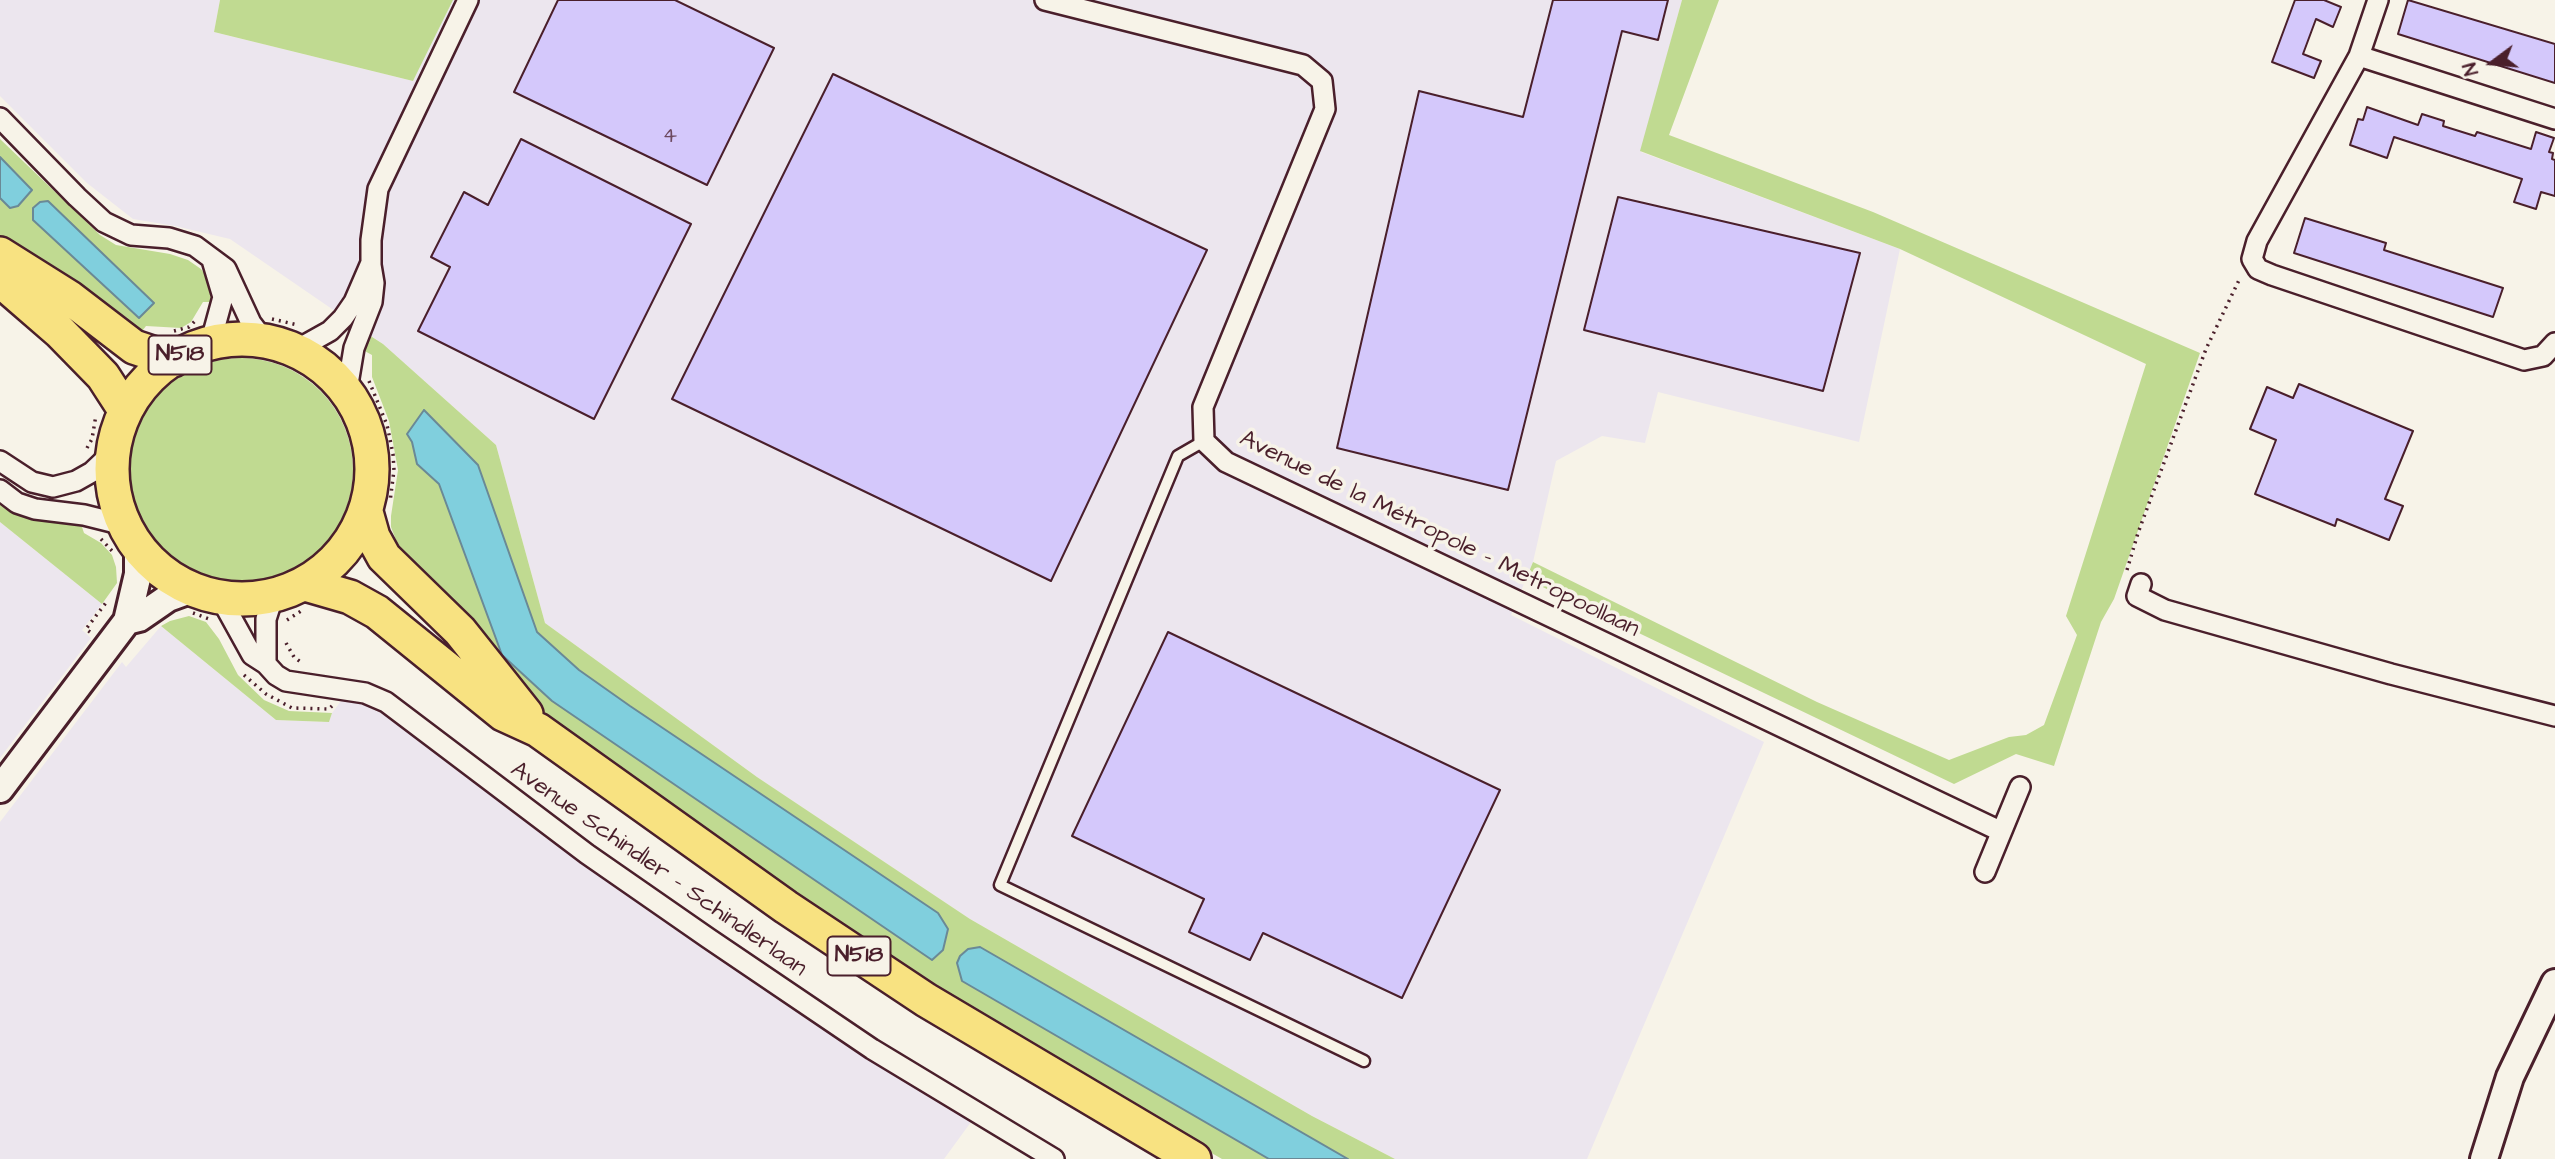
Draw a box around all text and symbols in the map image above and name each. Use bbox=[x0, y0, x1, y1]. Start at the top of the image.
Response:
north arrow bbox=[2457, 28, 2527, 98]
text: N bbox=[2457, 59, 2486, 78]
house number: 4 bbox=[663, 125, 677, 151]
road number: N518 bbox=[148, 336, 212, 374]
street label: Avenue de la Métropole - Metropoollaan bbox=[1234, 425, 1644, 645]
street label: Avenue Schindler - Schindlerlaan bbox=[504, 756, 812, 984]
road number: N518 bbox=[828, 937, 890, 976]

